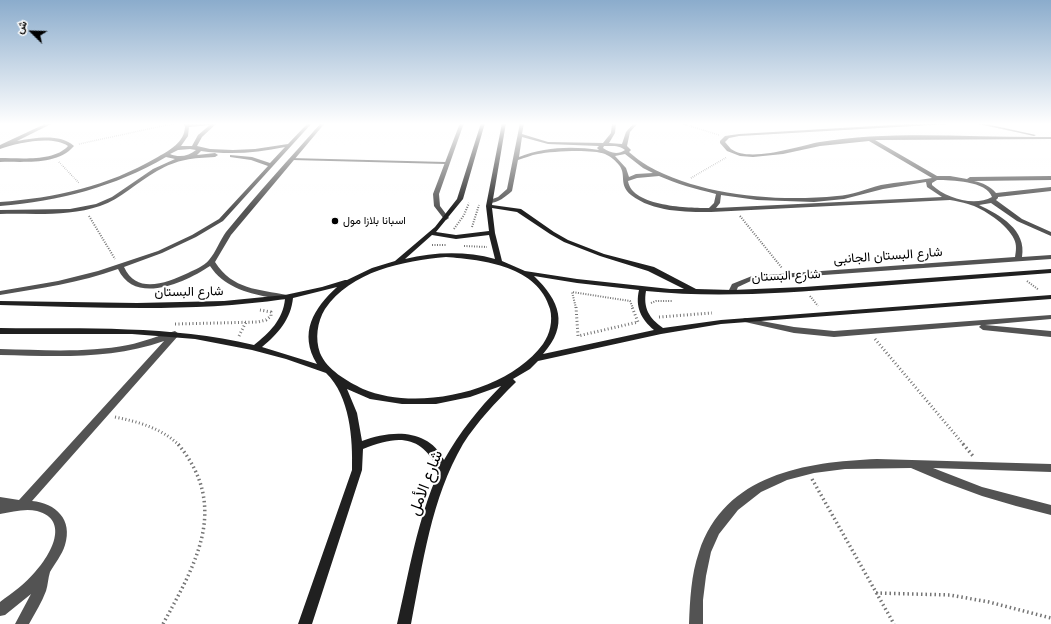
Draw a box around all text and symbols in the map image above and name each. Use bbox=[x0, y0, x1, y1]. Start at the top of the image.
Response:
north arrow bbox=[12, 12, 52, 52]
text: ش bbox=[11, 18, 30, 36]
place label: اسبانا بلازا مول bbox=[343, 214, 406, 228]
marker: اسبانا بلازا مول bbox=[330, 216, 340, 226]
street label: شارع البستان الجانبى bbox=[833, 244, 943, 268]
street label: شارع البستان bbox=[751, 266, 821, 286]
street label: شارع البستان bbox=[154, 284, 224, 300]
street label: شارع الأمل bbox=[405, 448, 447, 518]

